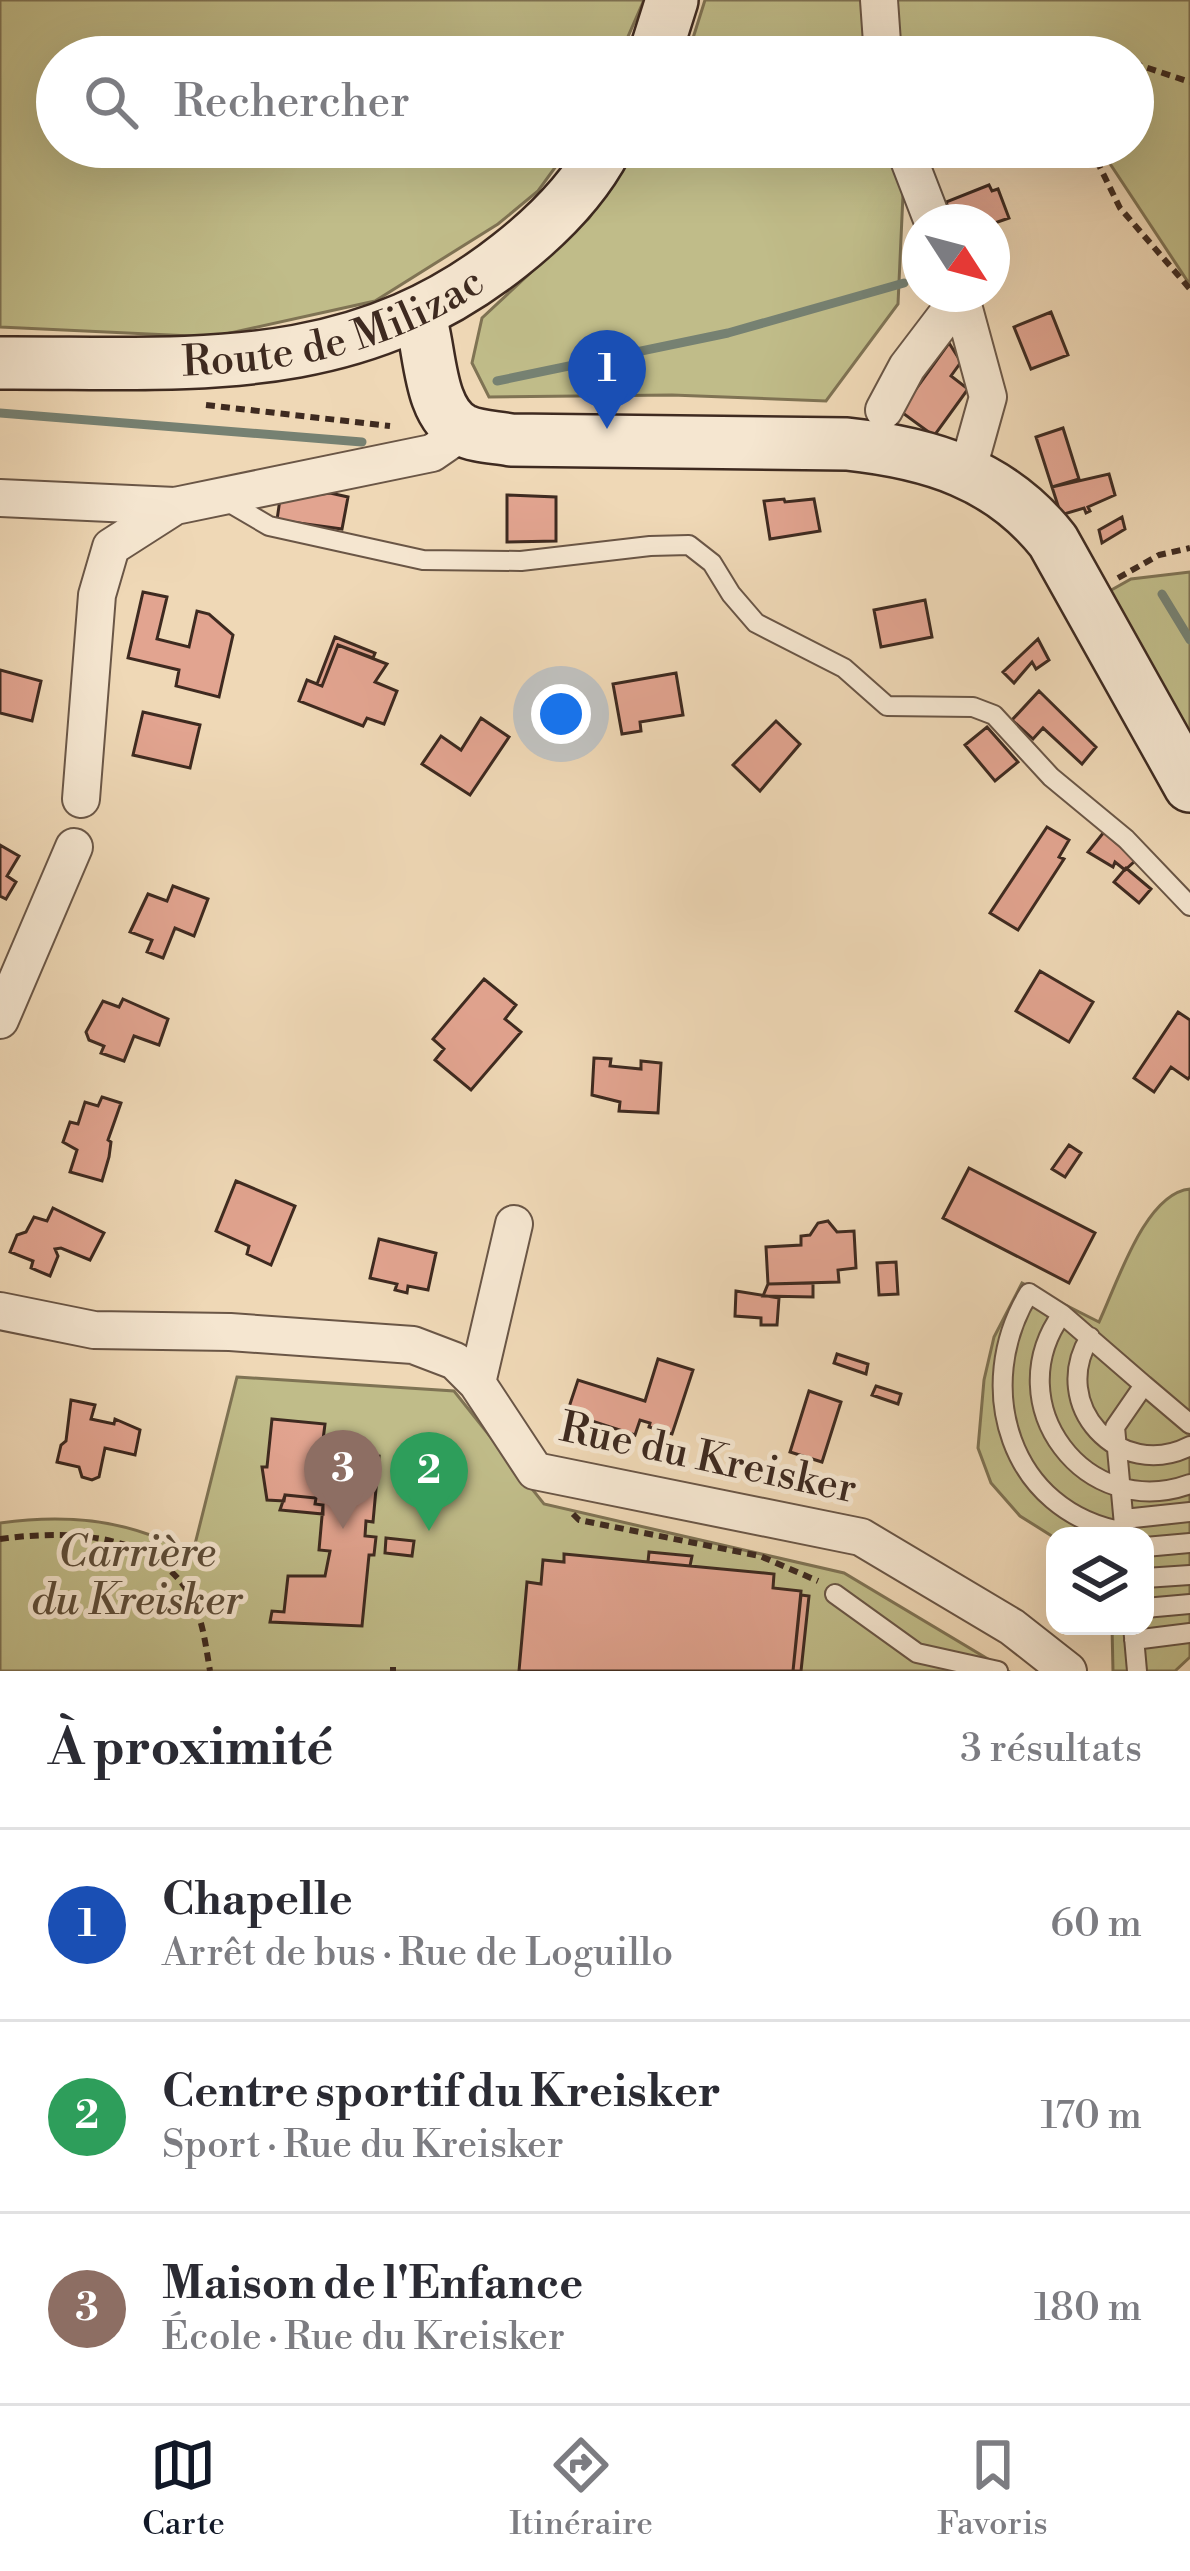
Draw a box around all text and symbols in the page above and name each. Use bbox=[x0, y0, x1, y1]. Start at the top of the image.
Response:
search box bbox=[36, 36, 1154, 168]
icon: search bbox=[78, 69, 144, 135]
text: Rechercher bbox=[174, 74, 410, 131]
north arrow bbox=[902, 204, 1010, 312]
street label: Route de Milizac bbox=[181, 255, 494, 389]
pin: 1 bbox=[568, 330, 646, 429]
your location bbox=[531, 684, 591, 744]
street label: Rue du Kreisker bbox=[555, 1402, 861, 1516]
pin: 3 bbox=[304, 1430, 382, 1529]
pin: 2 bbox=[390, 1432, 468, 1531]
park label: Carrière du Kreisker bbox=[31, 1527, 244, 1628]
map controls bbox=[1046, 1527, 1154, 1635]
button: layers bbox=[1046, 1527, 1154, 1635]
text: À proximité bbox=[48, 1717, 333, 1781]
text: 3 résultats bbox=[960, 1725, 1142, 1774]
text: Chapelle bbox=[162, 1872, 353, 1929]
text: 1 bbox=[78, 1900, 96, 1949]
text: 60 m bbox=[1050, 1900, 1142, 1949]
text: Arrêt de bus · Rue de Loguillo bbox=[162, 1929, 673, 1978]
text: Centre sportif du Kreisker bbox=[162, 2064, 721, 2121]
text: 2 bbox=[75, 2092, 99, 2141]
text: 170 m bbox=[1040, 2092, 1142, 2141]
text: Sport · Rue du Kreisker bbox=[162, 2121, 564, 2170]
text: Maison de l'Enfance bbox=[162, 2256, 583, 2313]
text: 3 bbox=[75, 2284, 99, 2333]
text: 180 m bbox=[1034, 2284, 1142, 2333]
text: École · Rue du Kreisker bbox=[162, 2313, 565, 2362]
tab: Carte bbox=[142, 2432, 225, 2545]
tab: Itinéraire bbox=[509, 2432, 653, 2545]
tab: Favoris bbox=[937, 2432, 1048, 2545]

